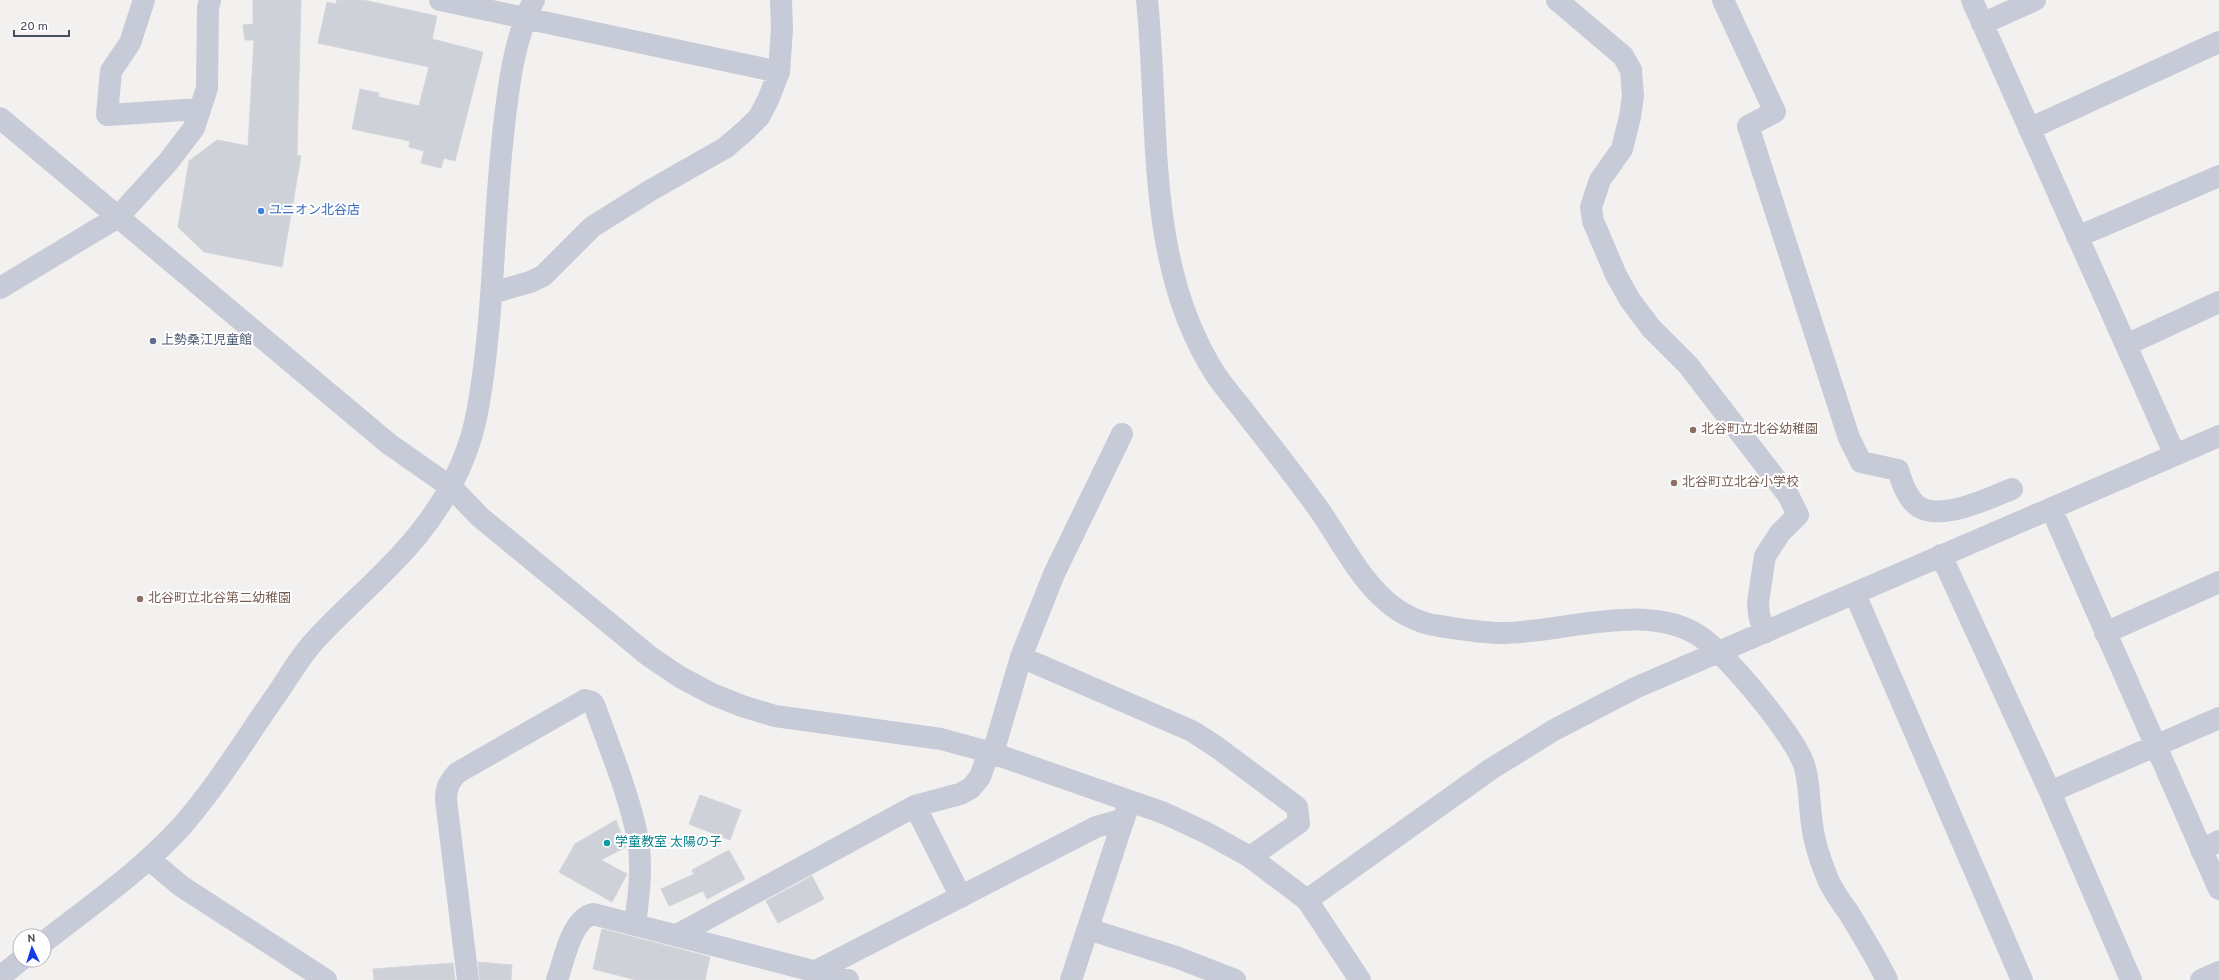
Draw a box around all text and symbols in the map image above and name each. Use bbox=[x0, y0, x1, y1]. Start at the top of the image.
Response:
scale bar bbox=[14, 12, 69, 38]
text: 20 m bbox=[20, 19, 48, 35]
place label: ユニオン北谷店 bbox=[269, 202, 360, 219]
marker: ユニオン北谷店 bbox=[256, 206, 266, 216]
place label: 上勢桑江児童館 bbox=[161, 333, 252, 349]
marker: 上勢桑江児童館 bbox=[148, 336, 158, 346]
place label: 北谷町立北谷幼稚園 bbox=[1701, 421, 1818, 438]
marker: 北谷町立北谷幼稚園 bbox=[1688, 425, 1698, 435]
place label: 北谷町立北谷小学校 bbox=[1682, 474, 1799, 491]
marker: 北谷町立北谷小学校 bbox=[1669, 478, 1679, 488]
place label: 北谷町立北谷第二幼稚園 bbox=[148, 590, 291, 607]
marker: 北谷町立北谷第二幼稚園 bbox=[135, 594, 145, 604]
place label: 学童教室 太陽の子 bbox=[615, 834, 722, 851]
marker: 学童教室 太陽の子 bbox=[602, 838, 612, 848]
north arrow bbox=[12, 928, 52, 968]
text: N bbox=[27, 932, 36, 946]

